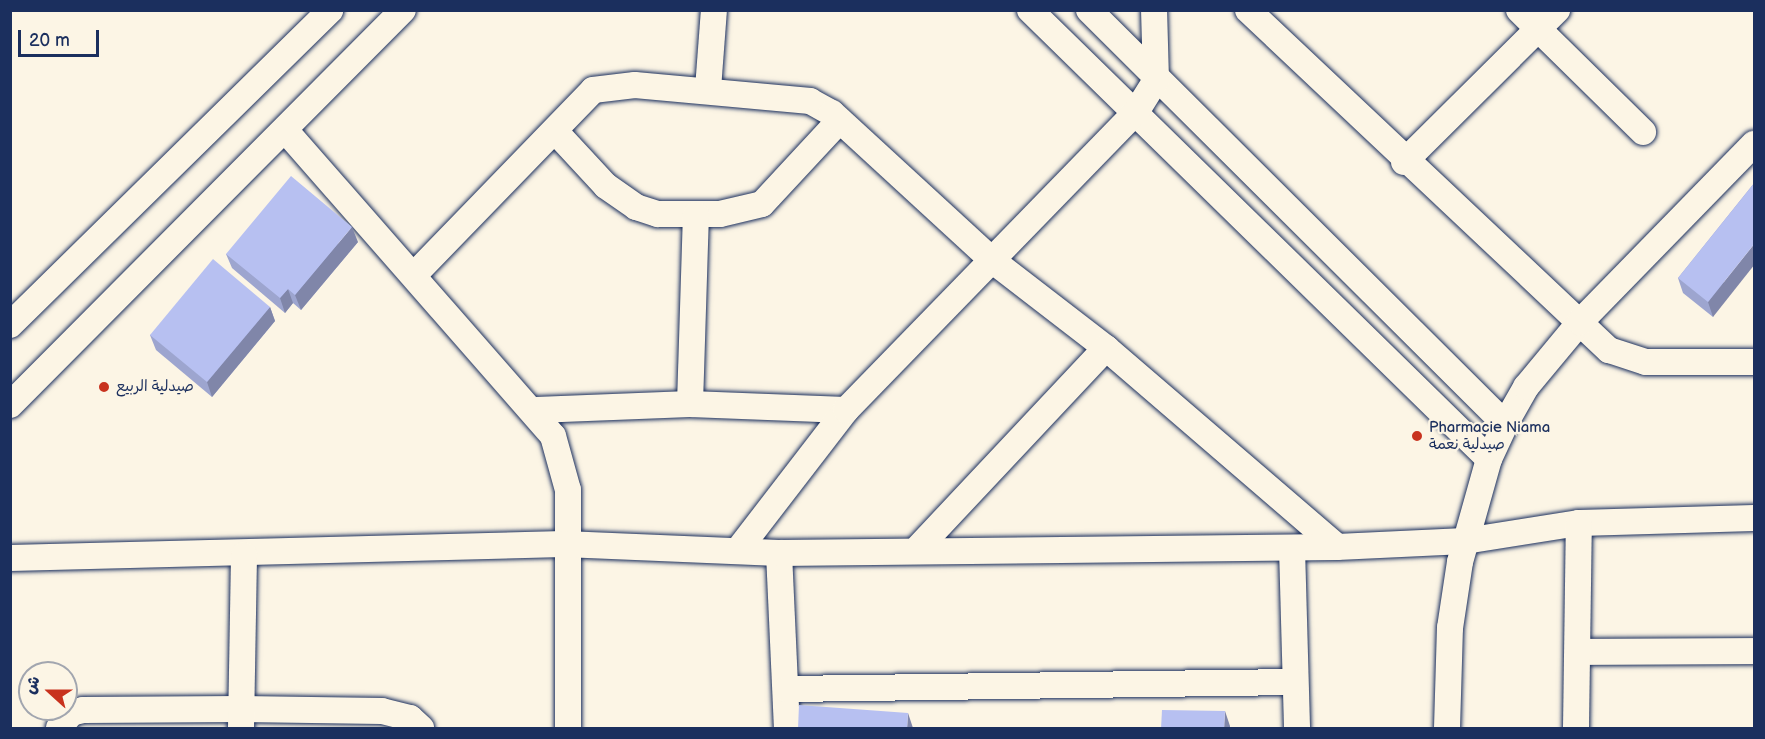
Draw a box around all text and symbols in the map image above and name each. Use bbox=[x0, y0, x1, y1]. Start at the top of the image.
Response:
scale bar bbox=[21, 18, 102, 56]
text: 20 m bbox=[29, 30, 70, 51]
place label: صيدلية الربيع bbox=[116, 378, 194, 396]
marker: صيدلية الربيع bbox=[97, 380, 111, 394]
place label: Pharmacie Niama صيدلية نعمة bbox=[1429, 418, 1550, 453]
marker: Pharmacie Niama صيدلية نعمة bbox=[1410, 429, 1424, 443]
north arrow bbox=[18, 661, 78, 721]
text: ش bbox=[21, 673, 45, 697]

